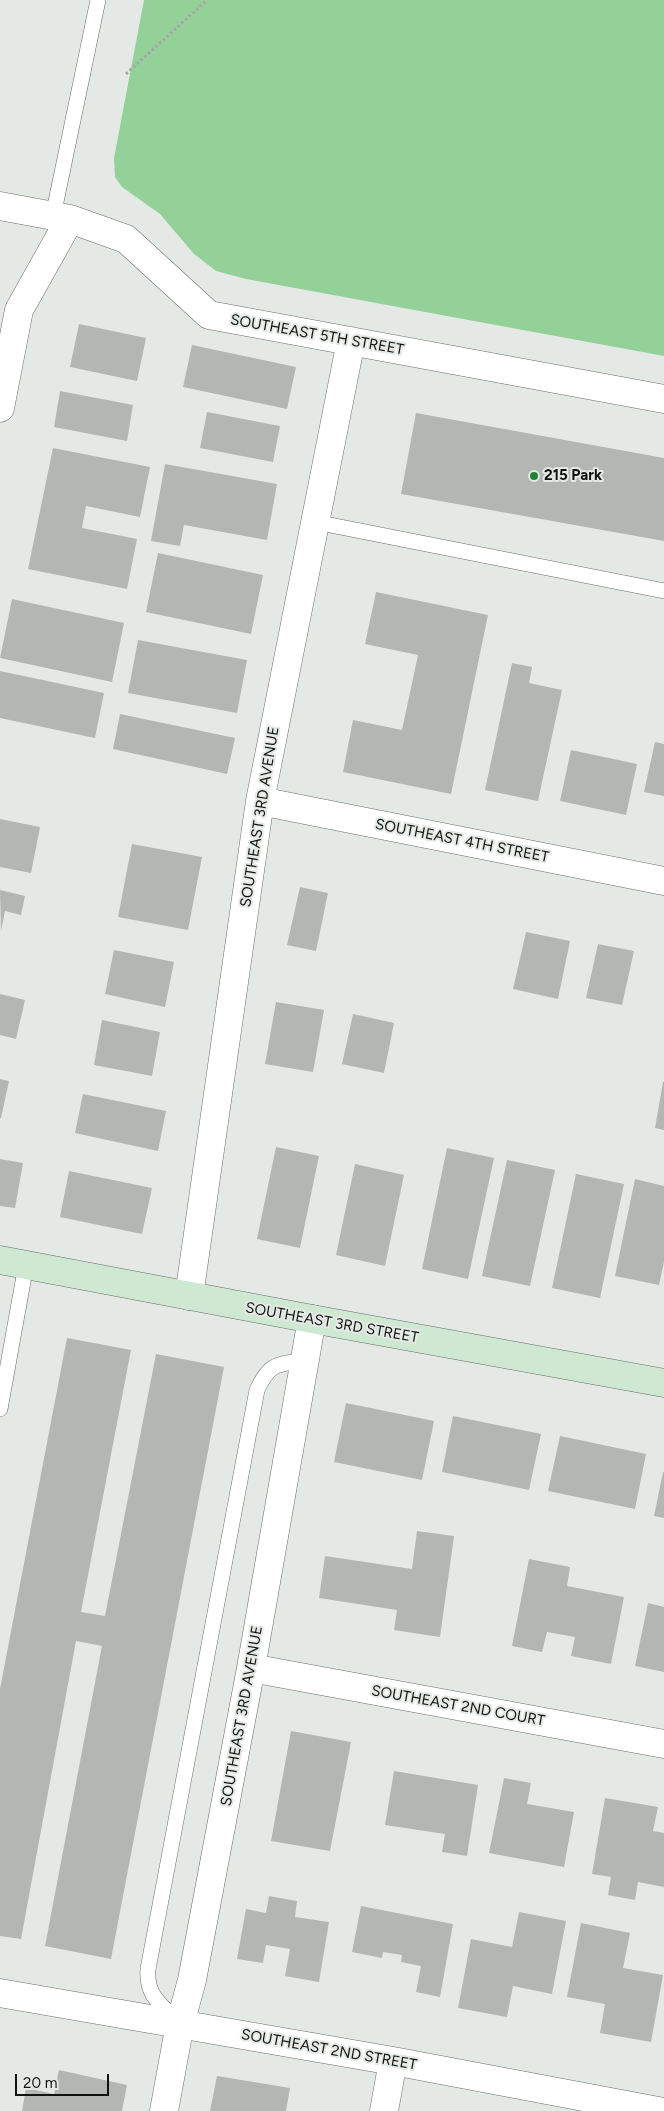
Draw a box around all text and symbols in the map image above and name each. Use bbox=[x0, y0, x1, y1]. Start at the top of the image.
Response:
street label: SOUTHEAST 5TH STREET bbox=[229, 311, 405, 359]
place label: 215 Park bbox=[544, 467, 602, 485]
marker: 215 Park bbox=[528, 470, 540, 482]
street label: SOUTHEAST 3RD AVENUE bbox=[237, 725, 283, 909]
street label: SOUTHEAST 4TH STREET bbox=[374, 815, 550, 867]
street label: SOUTHEAST 3RD STREET bbox=[244, 1299, 420, 1347]
street label: SOUTHEAST 3RD AVENUE bbox=[217, 1625, 267, 1807]
street label: SOUTHEAST 2ND COURT bbox=[370, 1682, 546, 1730]
street label: SOUTHEAST 2ND STREET bbox=[240, 2026, 418, 2074]
scale bar bbox=[18, 2064, 111, 2096]
text: 20 m bbox=[23, 2074, 57, 2092]

